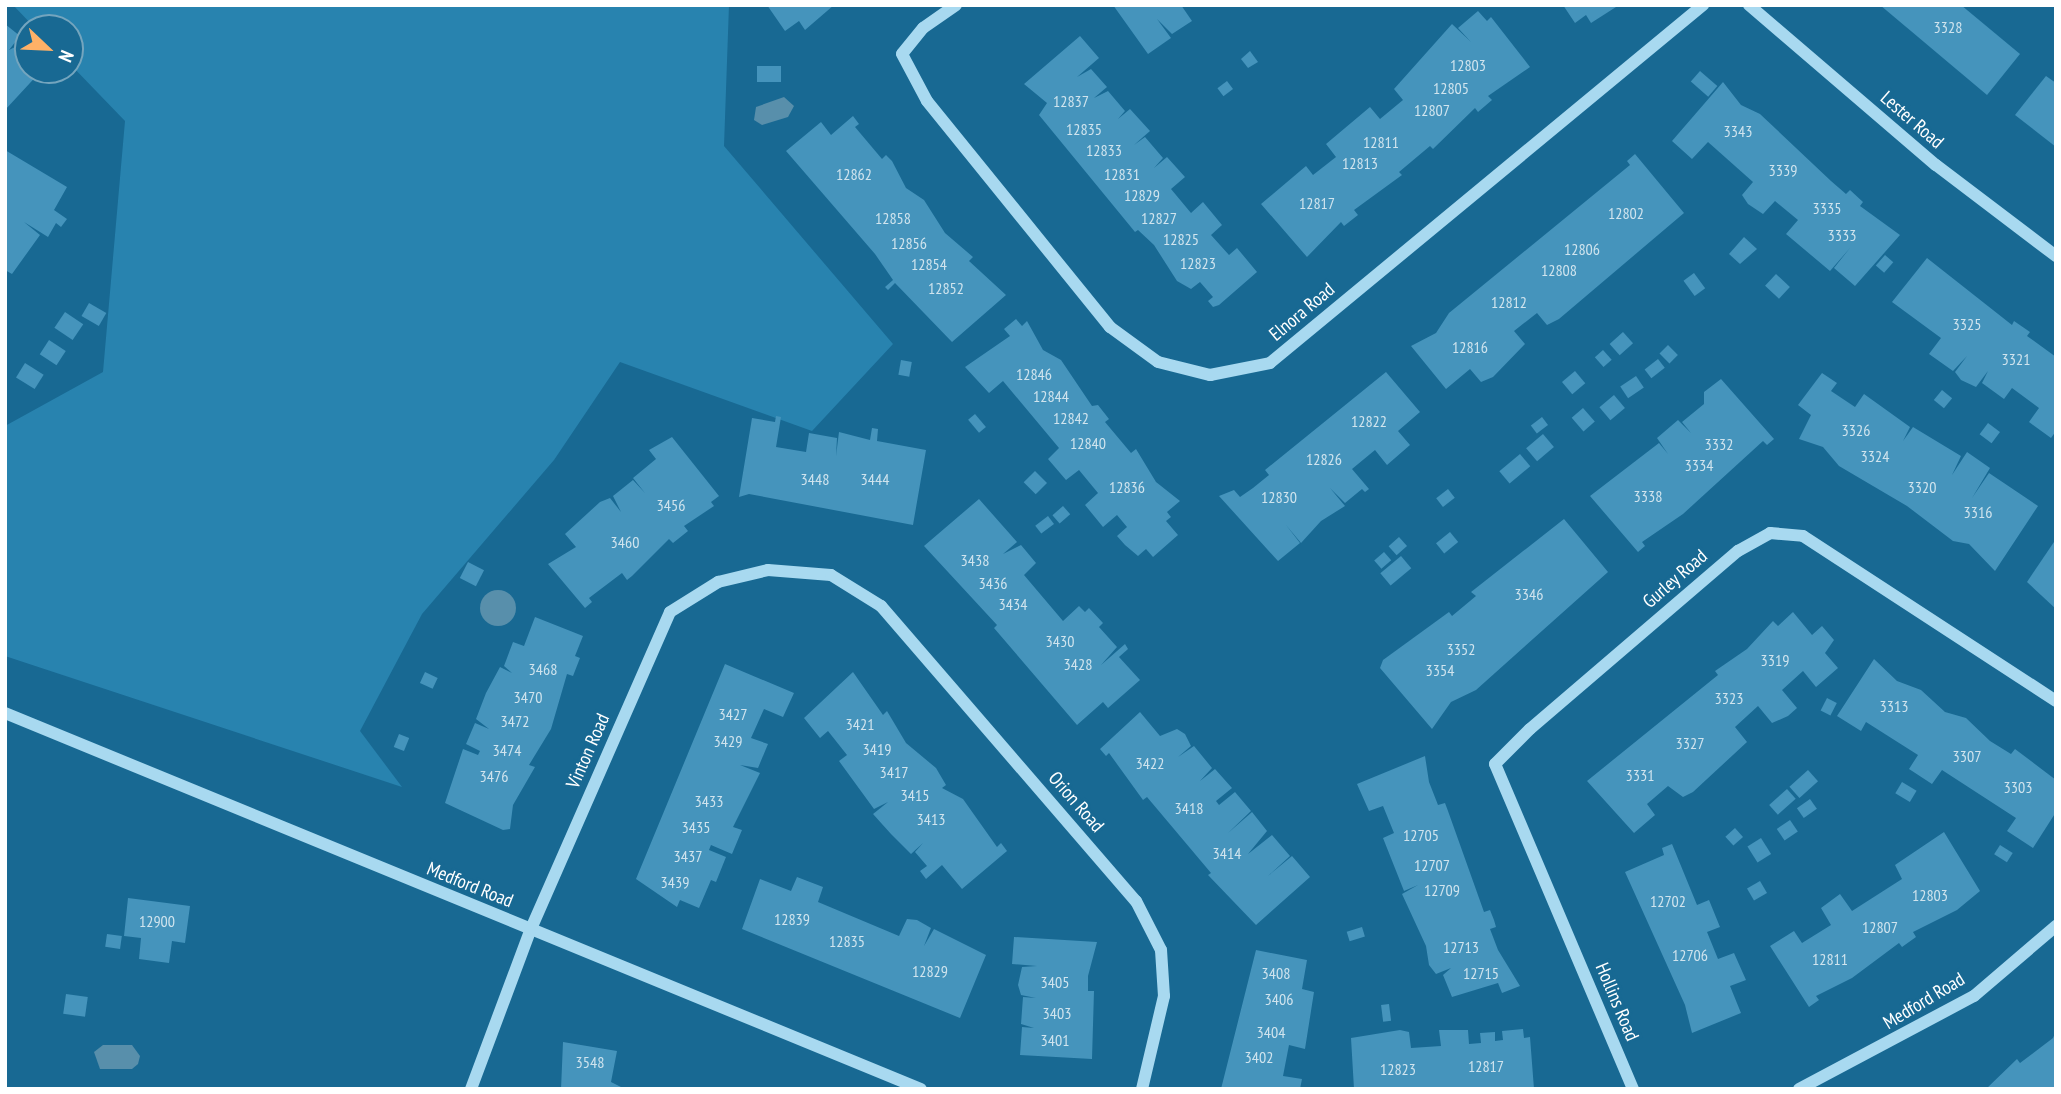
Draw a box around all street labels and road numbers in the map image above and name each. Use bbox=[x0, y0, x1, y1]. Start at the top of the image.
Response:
street label: Lester Road bbox=[1876, 87, 1948, 153]
street label: Elnora Road bbox=[1265, 278, 1339, 346]
street label: Gurley Road bbox=[1638, 545, 1712, 613]
street label: Vinton Road bbox=[561, 710, 615, 792]
street label: Orion Road bbox=[1044, 767, 1108, 837]
street label: Medford Road bbox=[424, 857, 516, 913]
street label: Hollins Road bbox=[1590, 960, 1644, 1044]
street label: Medford Road bbox=[1879, 968, 1969, 1034]

